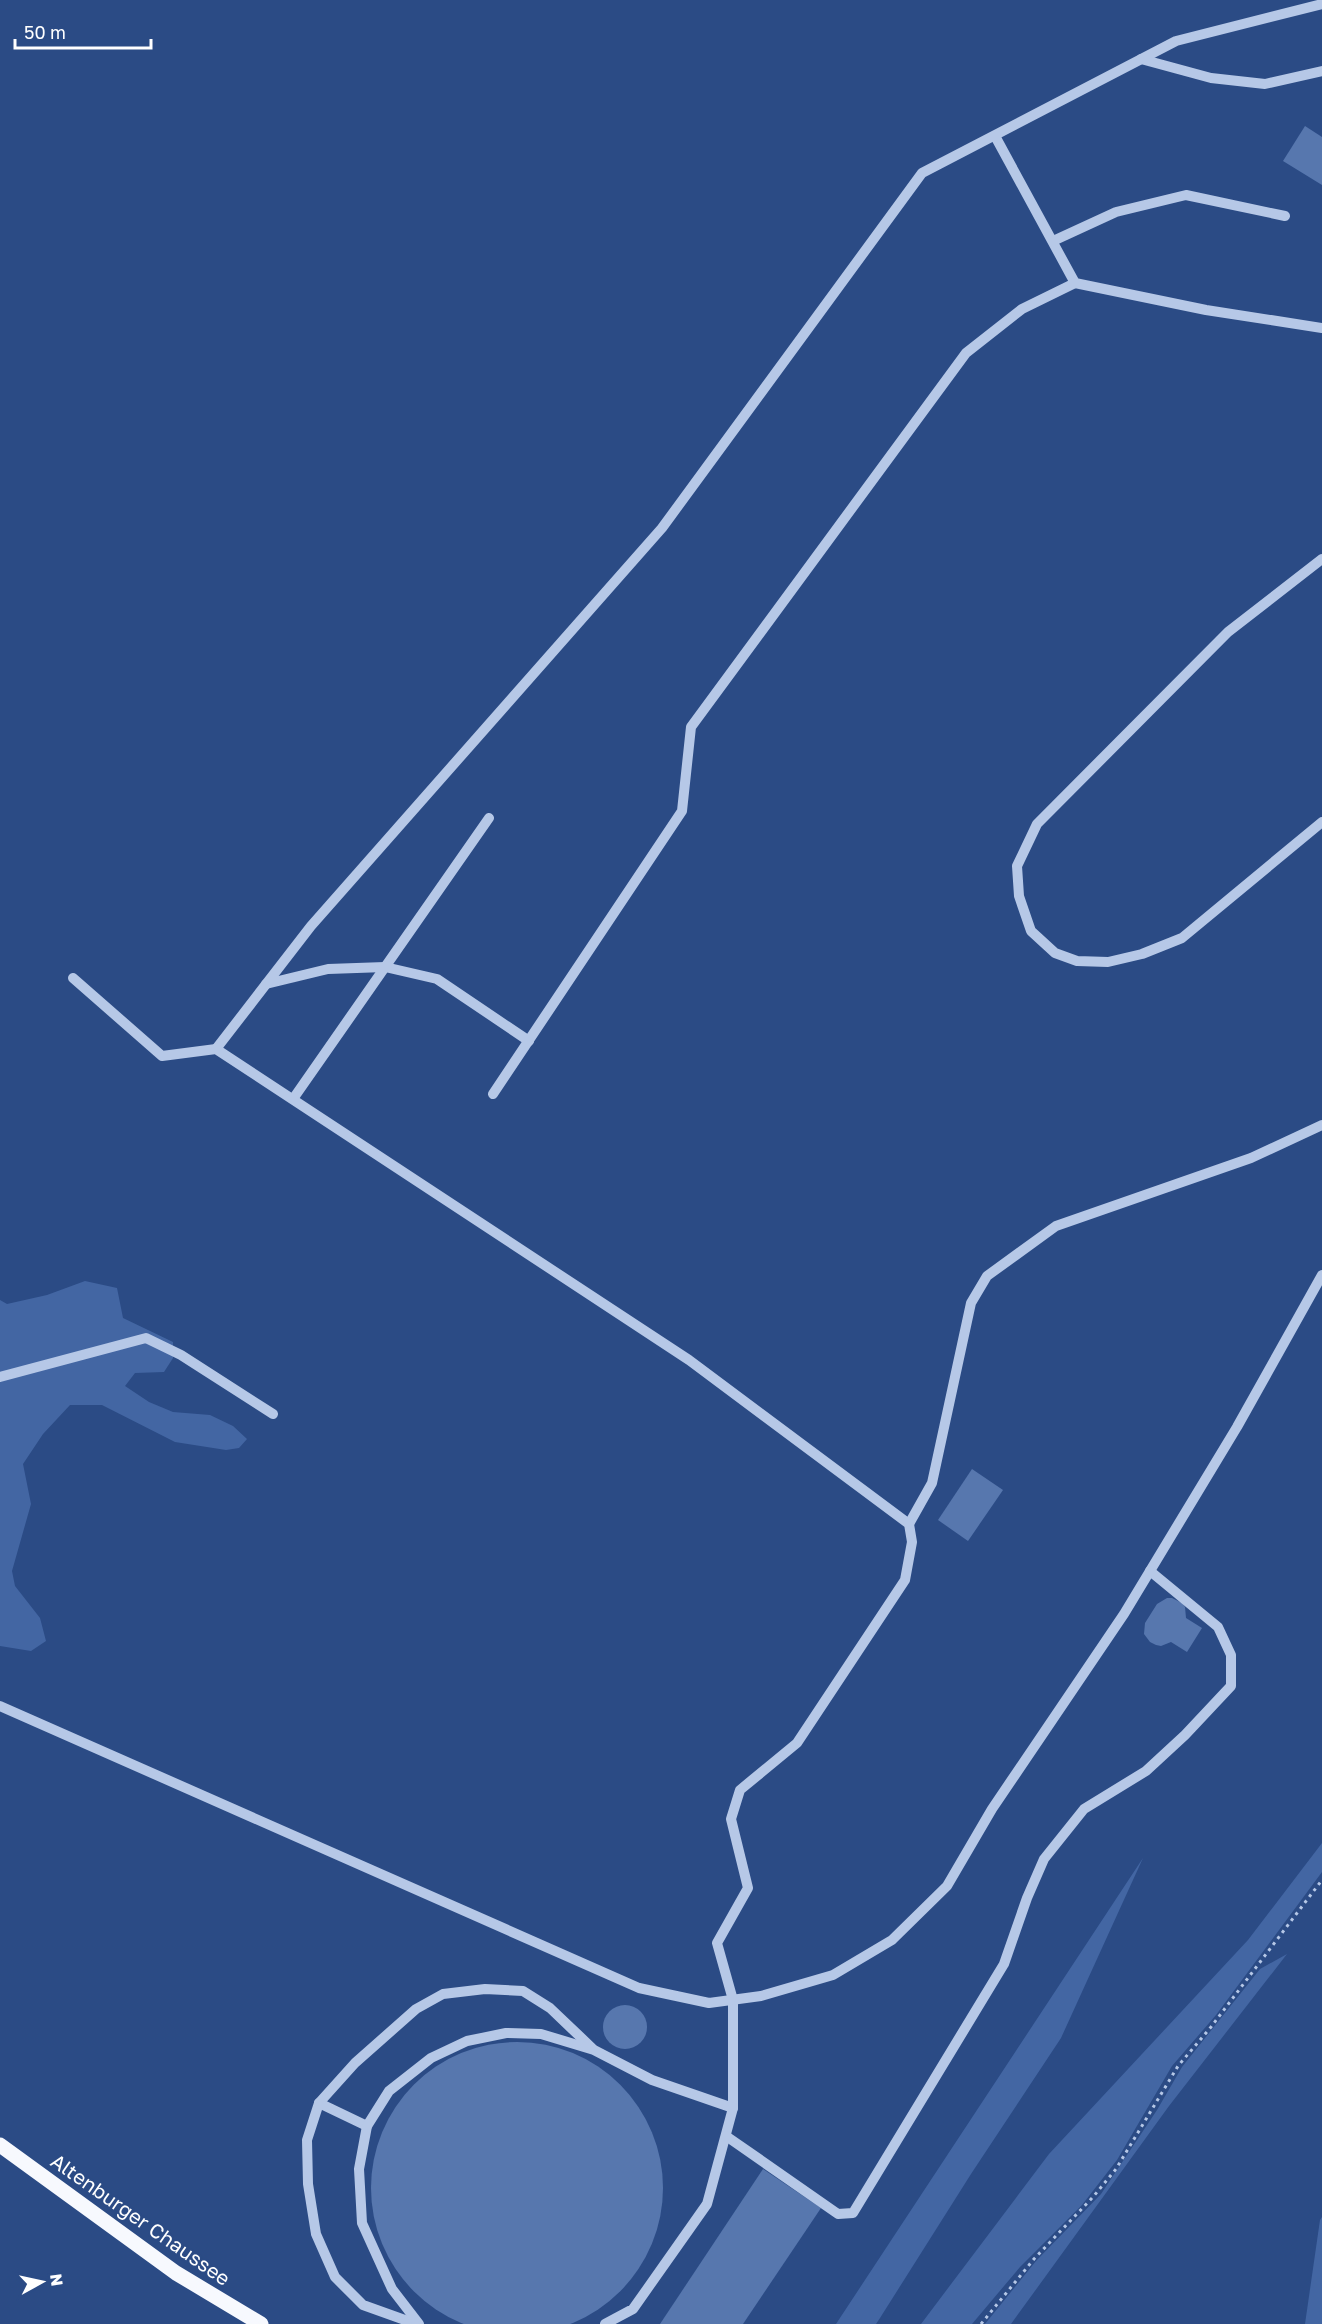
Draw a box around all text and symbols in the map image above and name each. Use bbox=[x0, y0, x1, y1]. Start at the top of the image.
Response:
scale bar bbox=[15, 12, 152, 50]
text: 50 m bbox=[24, 21, 66, 43]
street label: Altenburger Chaussee bbox=[47, 2148, 235, 2290]
north arrow bbox=[12, 2252, 72, 2312]
text: N bbox=[46, 2272, 68, 2287]

